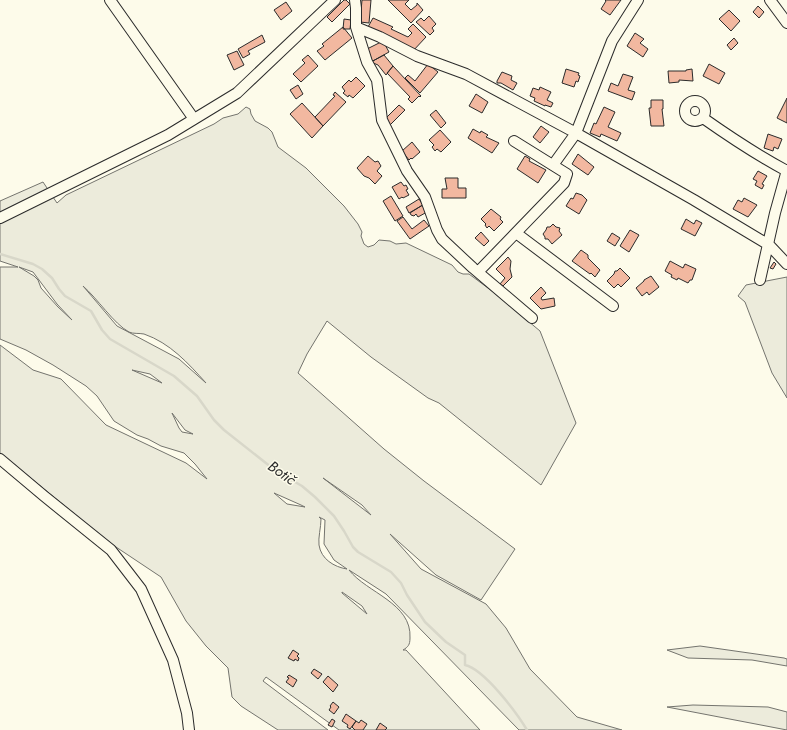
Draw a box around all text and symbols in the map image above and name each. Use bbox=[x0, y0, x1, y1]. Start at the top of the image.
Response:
water label: Botič bbox=[263, 455, 302, 491]

